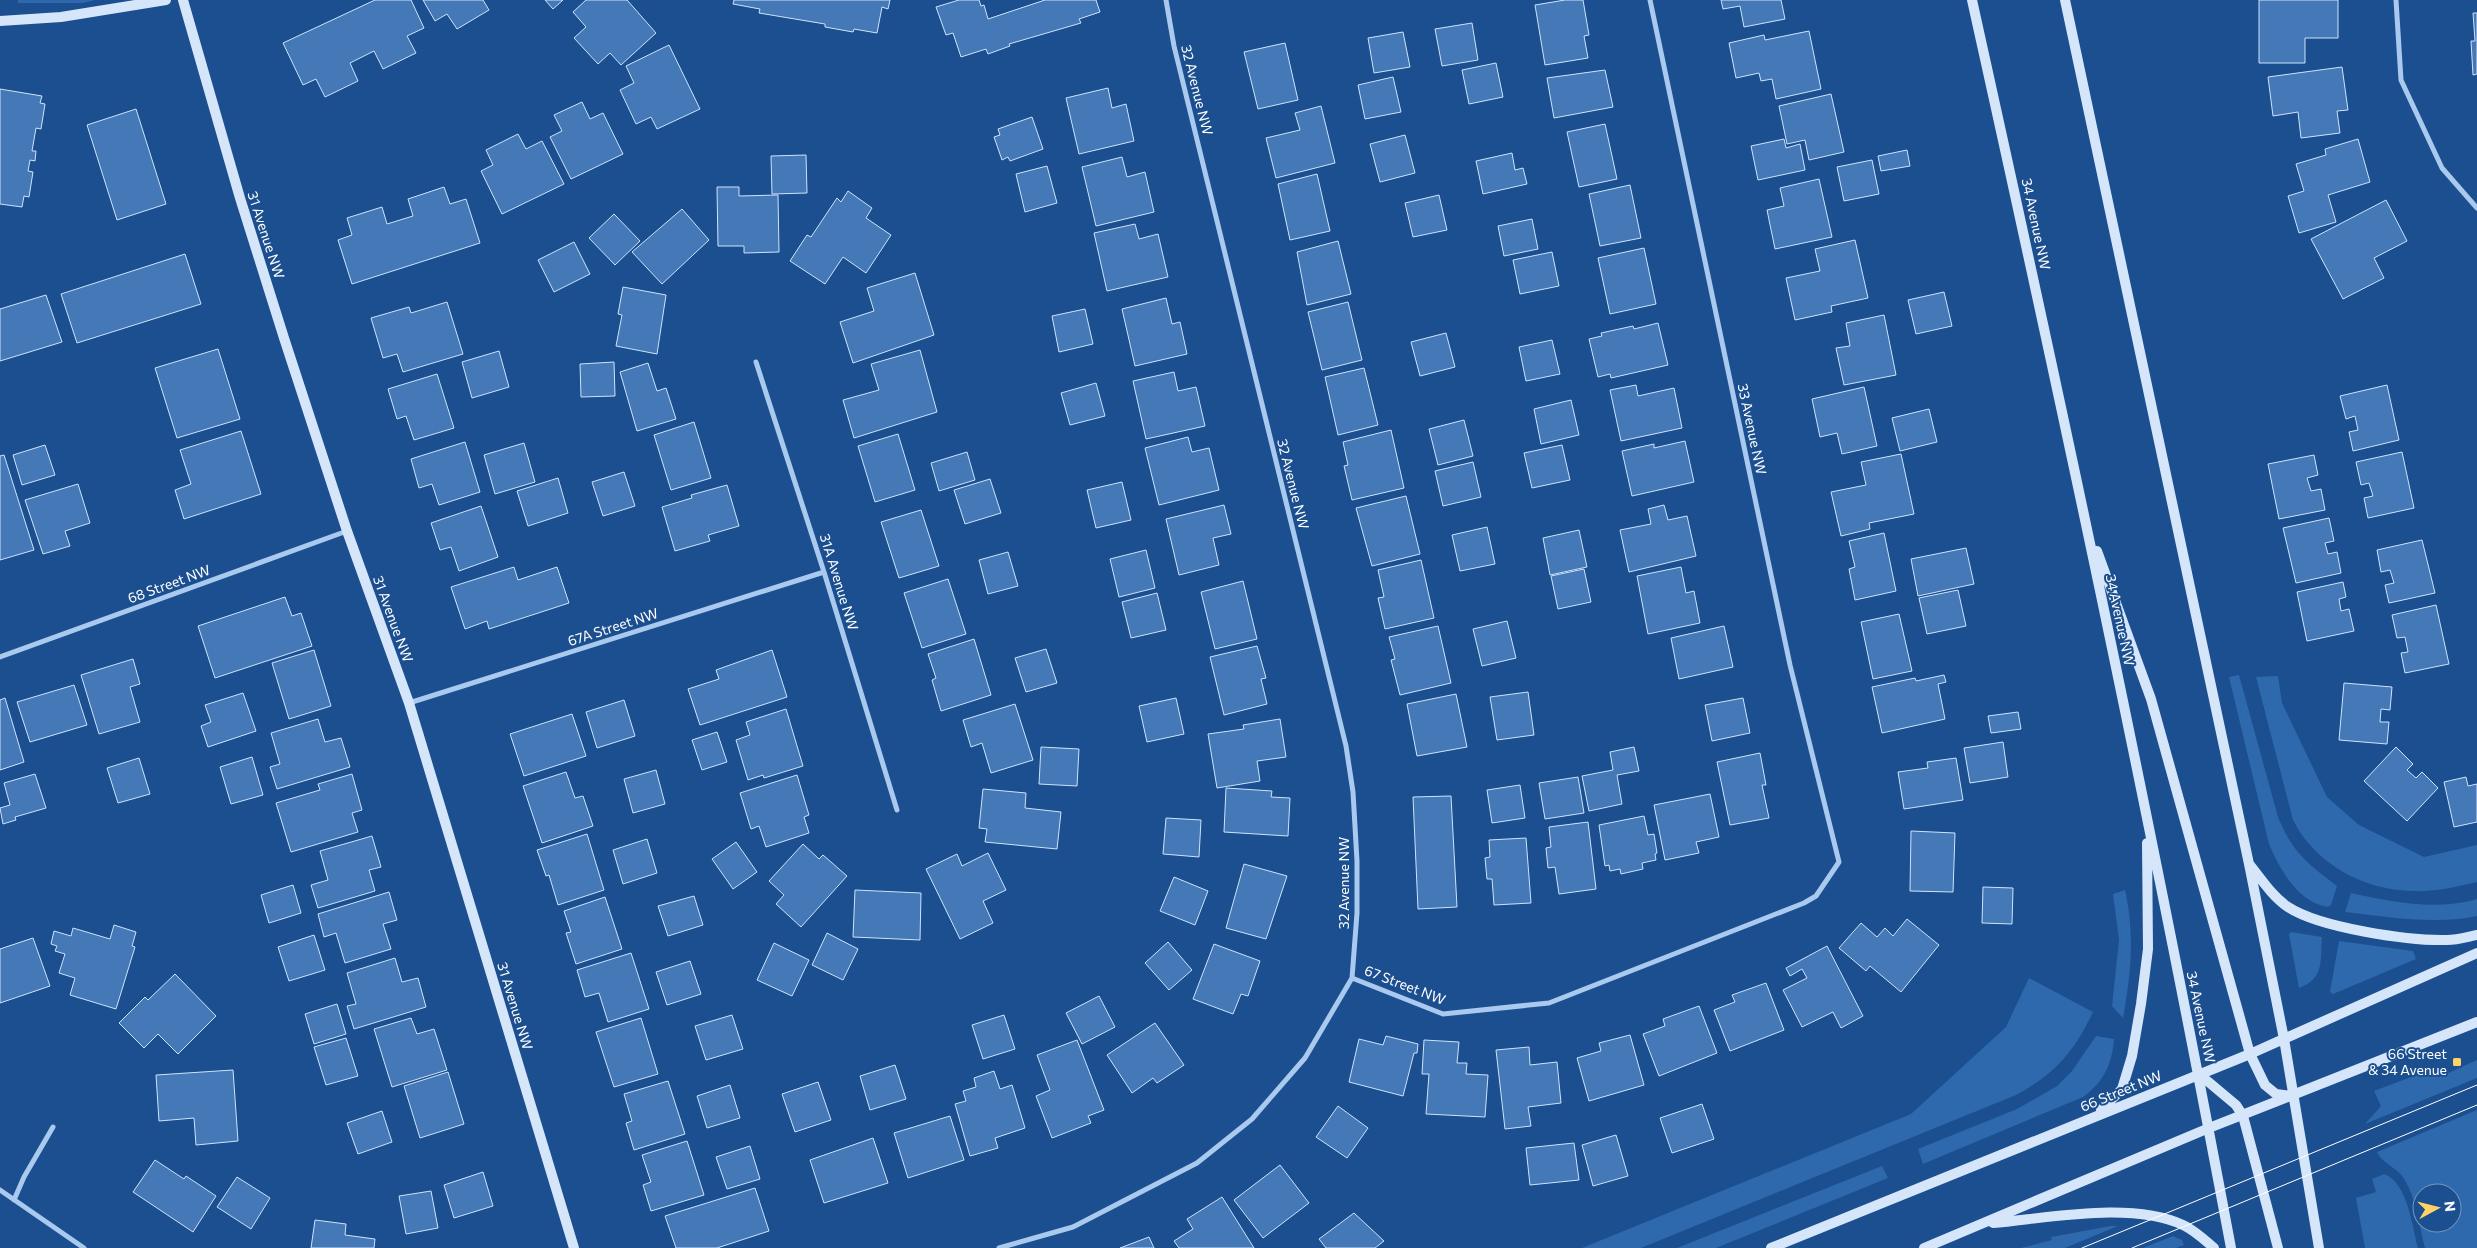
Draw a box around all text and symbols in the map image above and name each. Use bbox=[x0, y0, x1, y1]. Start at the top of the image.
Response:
street label: 32 Avenue NW bbox=[1178, 43, 1217, 137]
street label: 34 Avenue NW bbox=[2018, 177, 2054, 271]
street label: 31 Avenue NW bbox=[244, 189, 289, 281]
street label: 33 Avenue NW bbox=[1735, 382, 1770, 476]
street label: 32 Avenue NW bbox=[1274, 437, 1313, 531]
street label: 31A Avenue NW bbox=[817, 531, 862, 632]
street label: 68 Street NW bbox=[125, 561, 213, 606]
street label: 31 Avenue NW bbox=[370, 573, 417, 664]
street label: 34 Avenue NW bbox=[2102, 573, 2138, 667]
street label: 67A Street NW bbox=[565, 604, 660, 649]
street label: 32 Avenue NW bbox=[1335, 837, 1352, 929]
street label: 31 Avenue NW bbox=[494, 960, 537, 1052]
street label: 67 Street NW bbox=[1362, 961, 1448, 1008]
street label: 34 Avenue NW bbox=[2183, 970, 2219, 1064]
place label: 66 Street & 34 Avenue bbox=[2368, 1045, 2447, 1078]
marker: 66 Street & 34 Avenue bbox=[2451, 1056, 2463, 1068]
street label: 66 Street NW bbox=[2077, 1066, 2164, 1115]
north arrow bbox=[2412, 1183, 2462, 1233]
text: N bbox=[2441, 1200, 2459, 1213]

